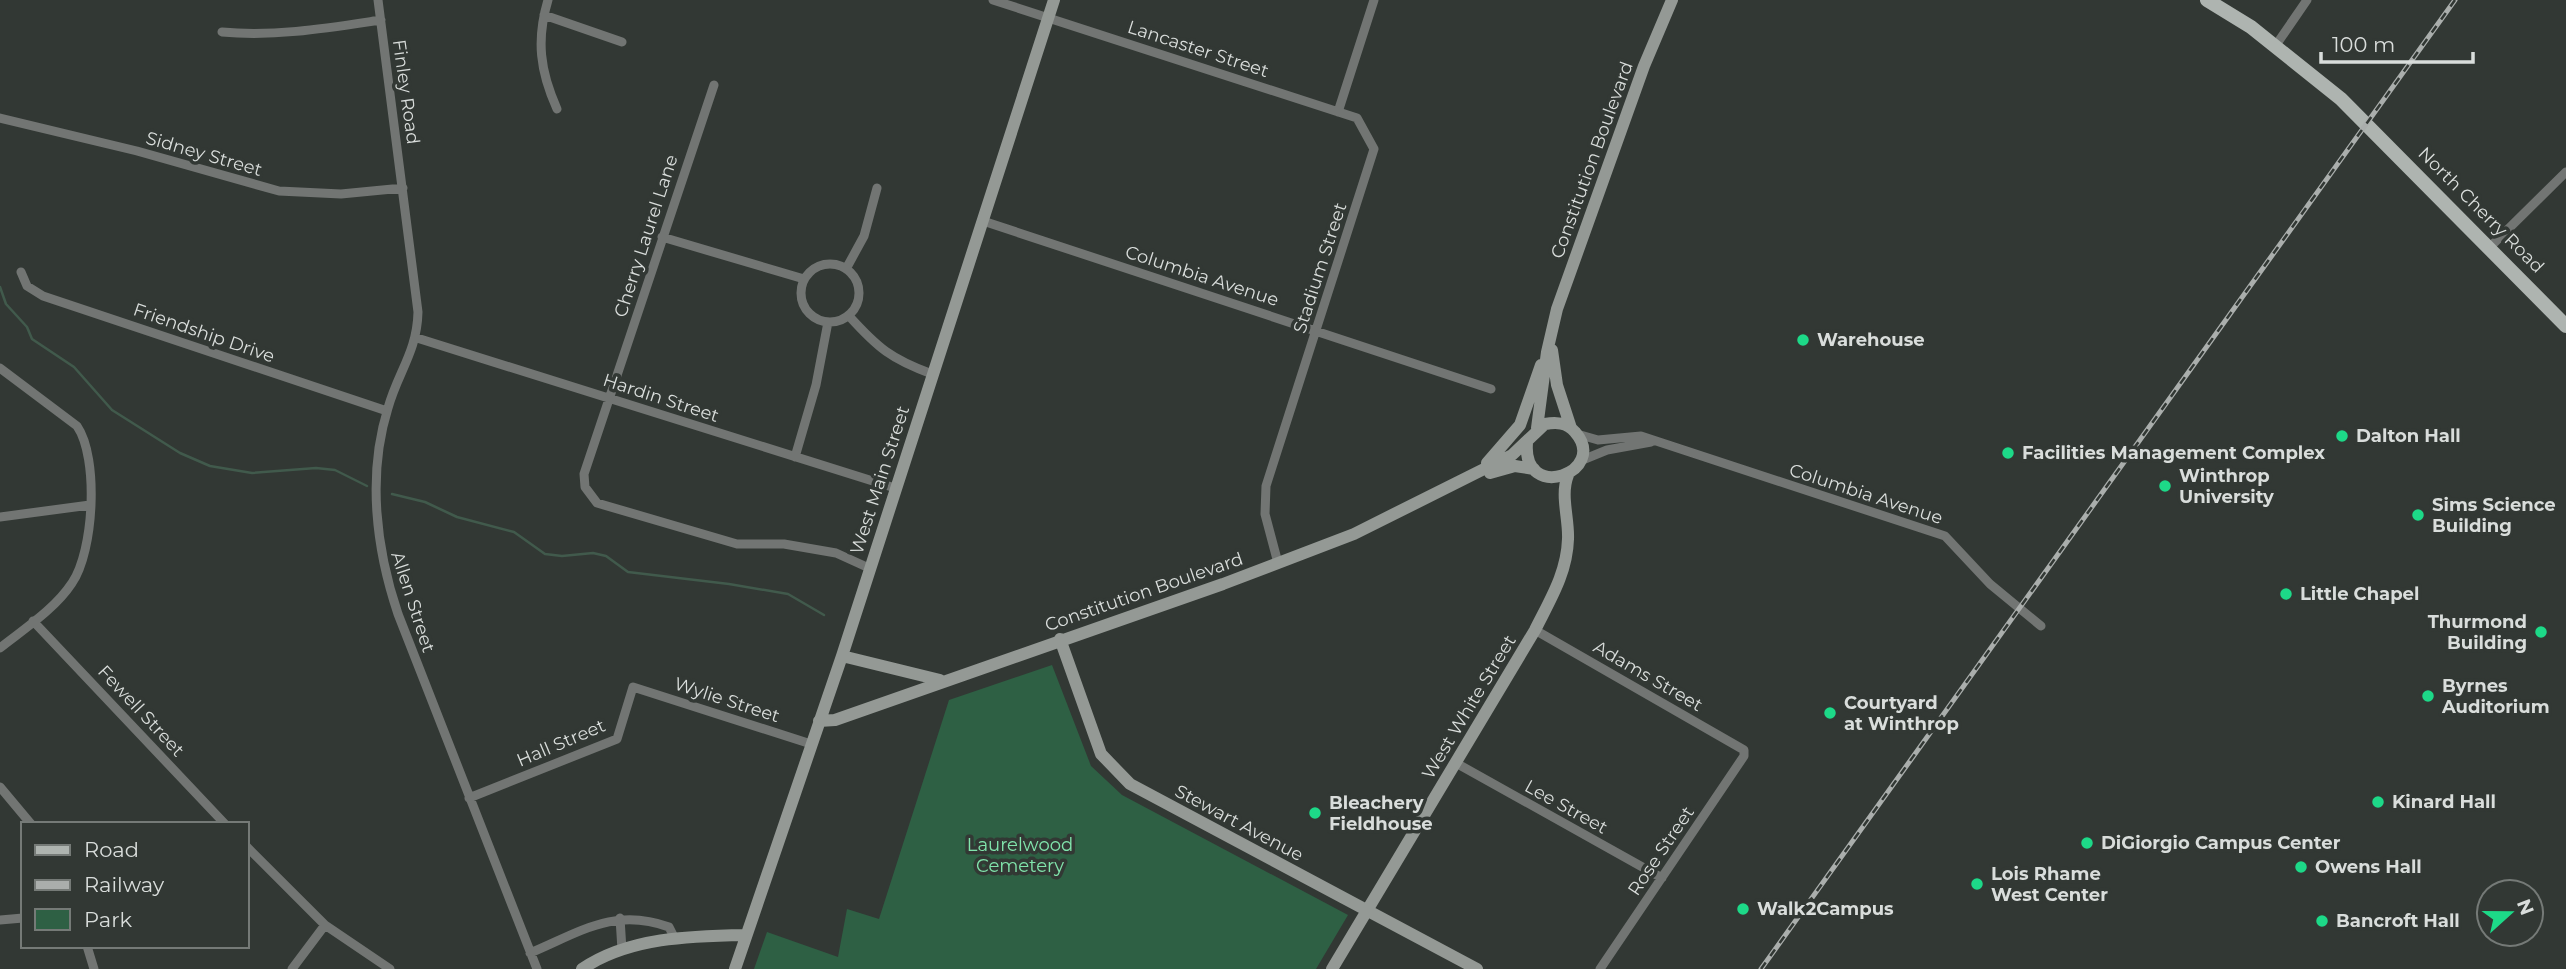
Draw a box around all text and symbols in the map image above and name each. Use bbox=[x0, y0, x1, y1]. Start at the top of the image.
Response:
street label: Lancaster Street bbox=[1125, 16, 1271, 82]
scale bar bbox=[2321, 21, 2473, 65]
text: 100 m bbox=[2332, 32, 2395, 57]
street label: Finley Road bbox=[388, 38, 424, 146]
street label: Constitution Boulevard bbox=[1546, 59, 1638, 261]
street label: Sidney Street bbox=[143, 127, 265, 181]
street label: North Cherry Road bbox=[2413, 142, 2549, 278]
street label: Cherry Laurel Lane bbox=[609, 152, 683, 320]
street label: Stadium Street bbox=[1289, 200, 1351, 336]
street label: Columbia Avenue bbox=[1123, 241, 1282, 311]
street label: Friendship Drive bbox=[130, 298, 278, 368]
place label: Warehouse bbox=[1817, 329, 1925, 351]
marker: Warehouse bbox=[1795, 332, 1811, 348]
street label: Hardin Street bbox=[600, 369, 722, 427]
street label: West Main Street bbox=[846, 403, 914, 557]
place label: Dalton Hall bbox=[2356, 425, 2461, 447]
marker: Dalton Hall bbox=[2334, 428, 2350, 444]
place label: Facilities Management Complex bbox=[2022, 442, 2325, 464]
marker: Facilities Management Complex bbox=[2000, 445, 2016, 461]
street label: Columbia Avenue bbox=[1787, 459, 1946, 529]
place label: Winthrop University bbox=[2179, 465, 2274, 508]
marker: Winthrop University bbox=[2157, 478, 2173, 494]
place label: Sims Science Building bbox=[2432, 494, 2556, 537]
marker: Sims Science Building bbox=[2410, 507, 2426, 523]
street label: Constitution Boulevard bbox=[1042, 548, 1246, 636]
street label: Allen Street bbox=[386, 549, 440, 655]
place label: Little Chapel bbox=[2300, 583, 2419, 605]
marker: Little Chapel bbox=[2278, 586, 2294, 602]
place label: Thurmond Building bbox=[2428, 611, 2527, 654]
marker: Thurmond Building bbox=[2533, 624, 2549, 640]
street label: West White Street bbox=[1417, 631, 1521, 783]
street label: Adams Street bbox=[1589, 636, 1707, 716]
street label: Fewell Street bbox=[93, 661, 189, 761]
street label: Wylie Street bbox=[672, 673, 782, 727]
place label: Byrnes Auditorium bbox=[2441, 675, 2550, 718]
marker: Byrnes Auditorium bbox=[2420, 688, 2436, 704]
place label: Courtyard at Winthrop bbox=[1844, 692, 1959, 735]
marker: Courtyard at Winthrop bbox=[1822, 705, 1838, 721]
street label: Hall Street bbox=[513, 714, 609, 772]
street label: Lee Street bbox=[1521, 775, 1611, 839]
street label: Stewart Avenue bbox=[1171, 780, 1307, 866]
place label: Kinard Hall bbox=[2392, 791, 2496, 813]
place label: Bleachery Fieldhouse bbox=[1329, 792, 1433, 835]
marker: Kinard Hall bbox=[2370, 794, 2386, 810]
street label: Rose Street bbox=[1623, 802, 1699, 900]
marker: Bleachery Fieldhouse bbox=[1307, 805, 1323, 821]
legend bbox=[21, 822, 248, 948]
place label: DiGiorgio Campus Center bbox=[2101, 832, 2341, 854]
park label: Laurelwood Cemetery bbox=[967, 834, 1073, 877]
marker: DiGiorgio Campus Center bbox=[2079, 835, 2095, 851]
text: Road bbox=[84, 837, 139, 862]
place label: Owens Hall bbox=[2315, 856, 2422, 878]
marker: Owens Hall bbox=[2293, 859, 2309, 875]
place label: Lois Rhame West Center bbox=[1991, 863, 2108, 906]
text: Railway bbox=[84, 872, 165, 897]
marker: Lois Rhame West Center bbox=[1969, 876, 1985, 892]
north arrow bbox=[2475, 878, 2545, 948]
text: N bbox=[2512, 896, 2539, 918]
place label: Walk2Campus bbox=[1757, 898, 1894, 920]
marker: Walk2Campus bbox=[1735, 901, 1751, 917]
text: Park bbox=[84, 907, 132, 932]
place label: Bancroft Hall bbox=[2336, 910, 2460, 932]
marker: Bancroft Hall bbox=[2314, 913, 2330, 929]

